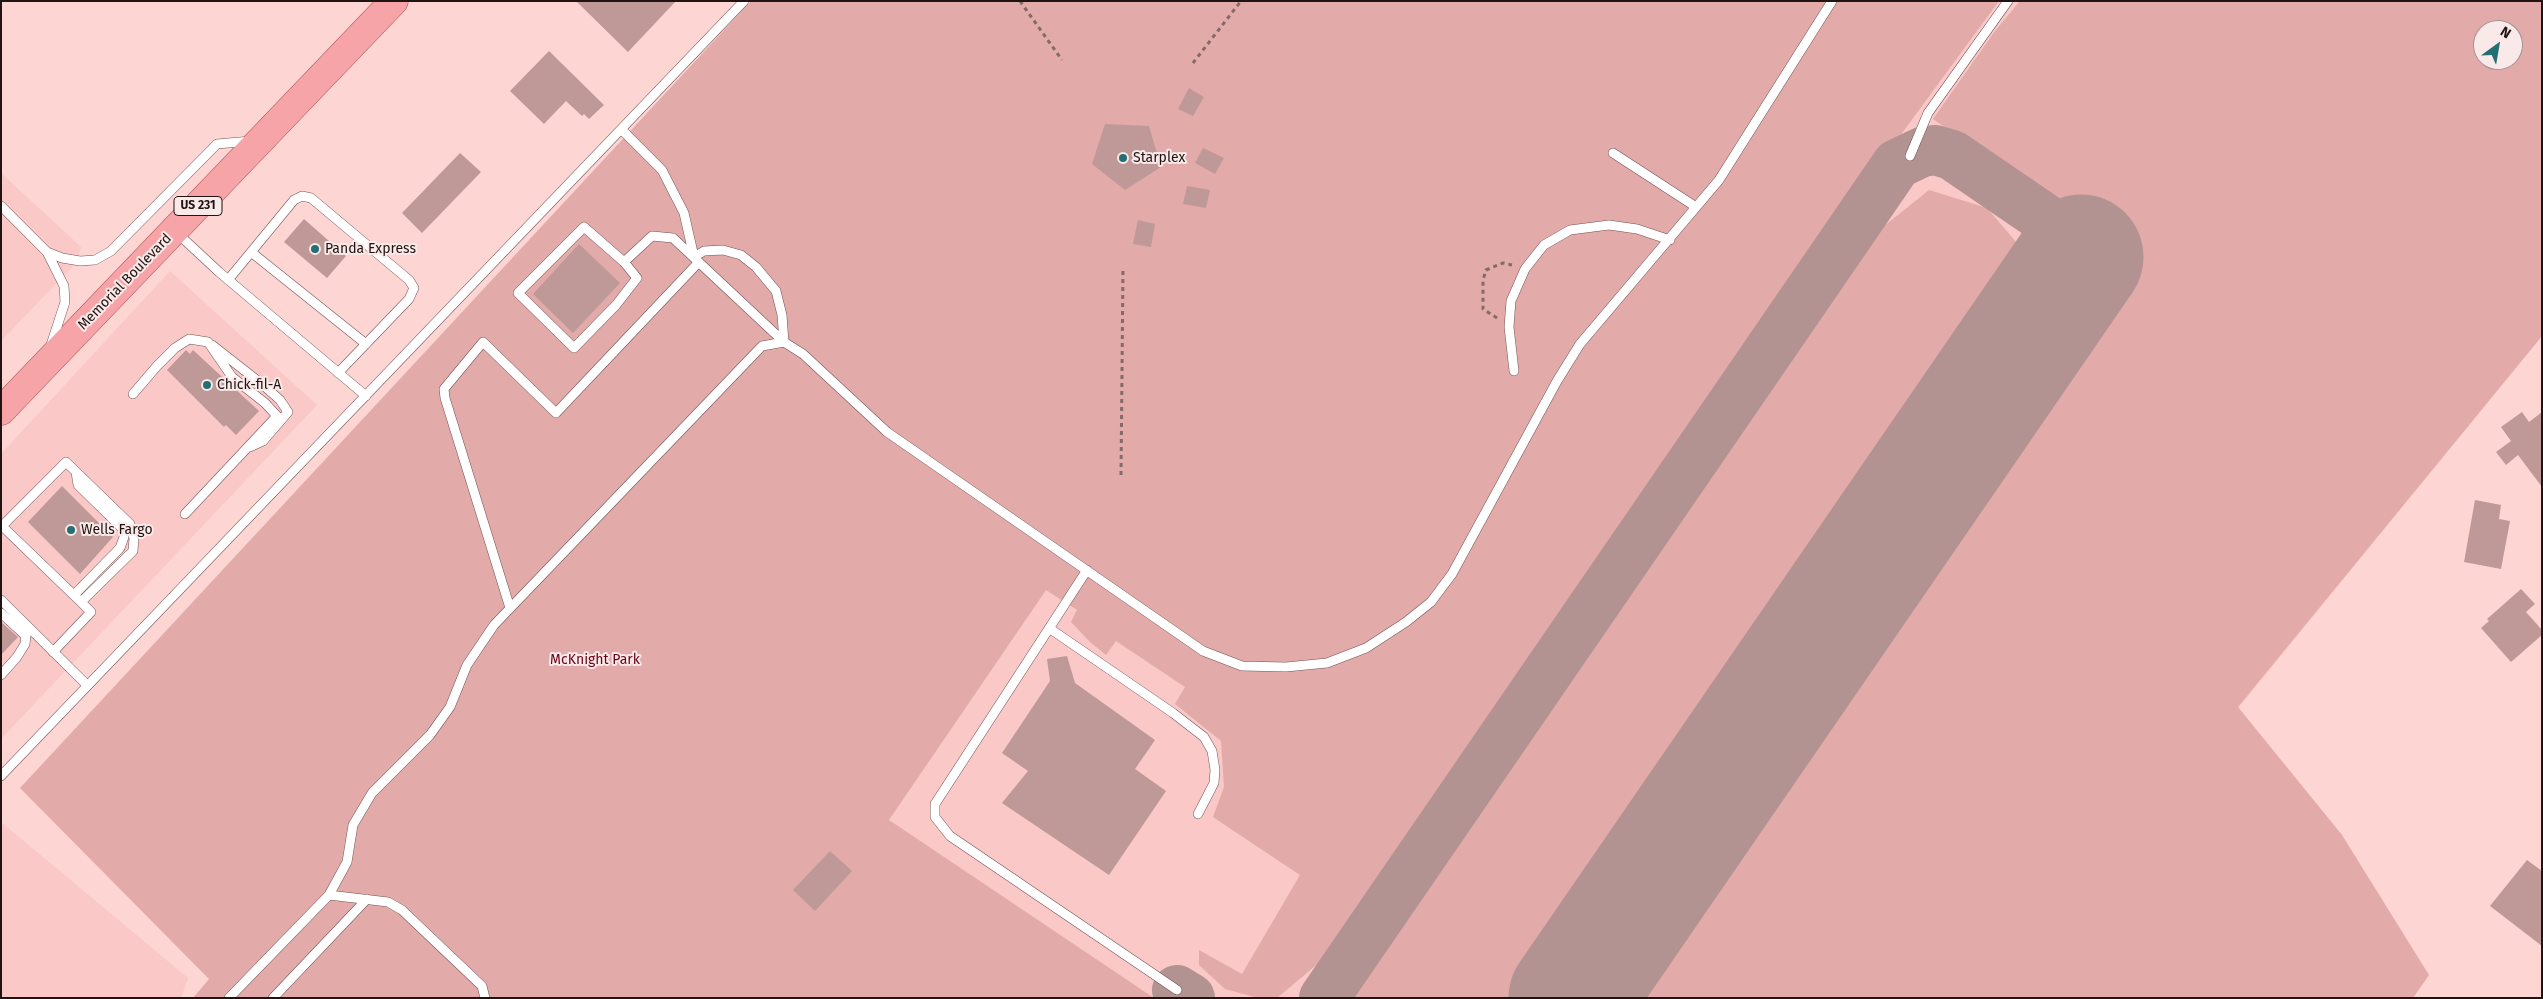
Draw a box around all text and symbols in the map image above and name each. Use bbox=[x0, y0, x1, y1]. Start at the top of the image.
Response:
north arrow bbox=[2473, 20, 2523, 70]
text: N bbox=[2497, 23, 2514, 42]
place label: Starplex bbox=[1133, 150, 1185, 166]
marker: Starplex bbox=[1117, 152, 1129, 164]
road number: US 231 bbox=[174, 197, 222, 216]
street label: Memorial Boulevard bbox=[75, 230, 175, 334]
place label: Panda Express bbox=[325, 241, 416, 257]
marker: Panda Express bbox=[309, 243, 321, 255]
place label: Chick-fil-A bbox=[217, 377, 281, 393]
marker: Chick-fil-A bbox=[201, 379, 213, 391]
place label: Wells Fargo bbox=[81, 522, 153, 538]
marker: Wells Fargo bbox=[65, 524, 77, 536]
park label: McKnight Park bbox=[550, 652, 640, 668]

